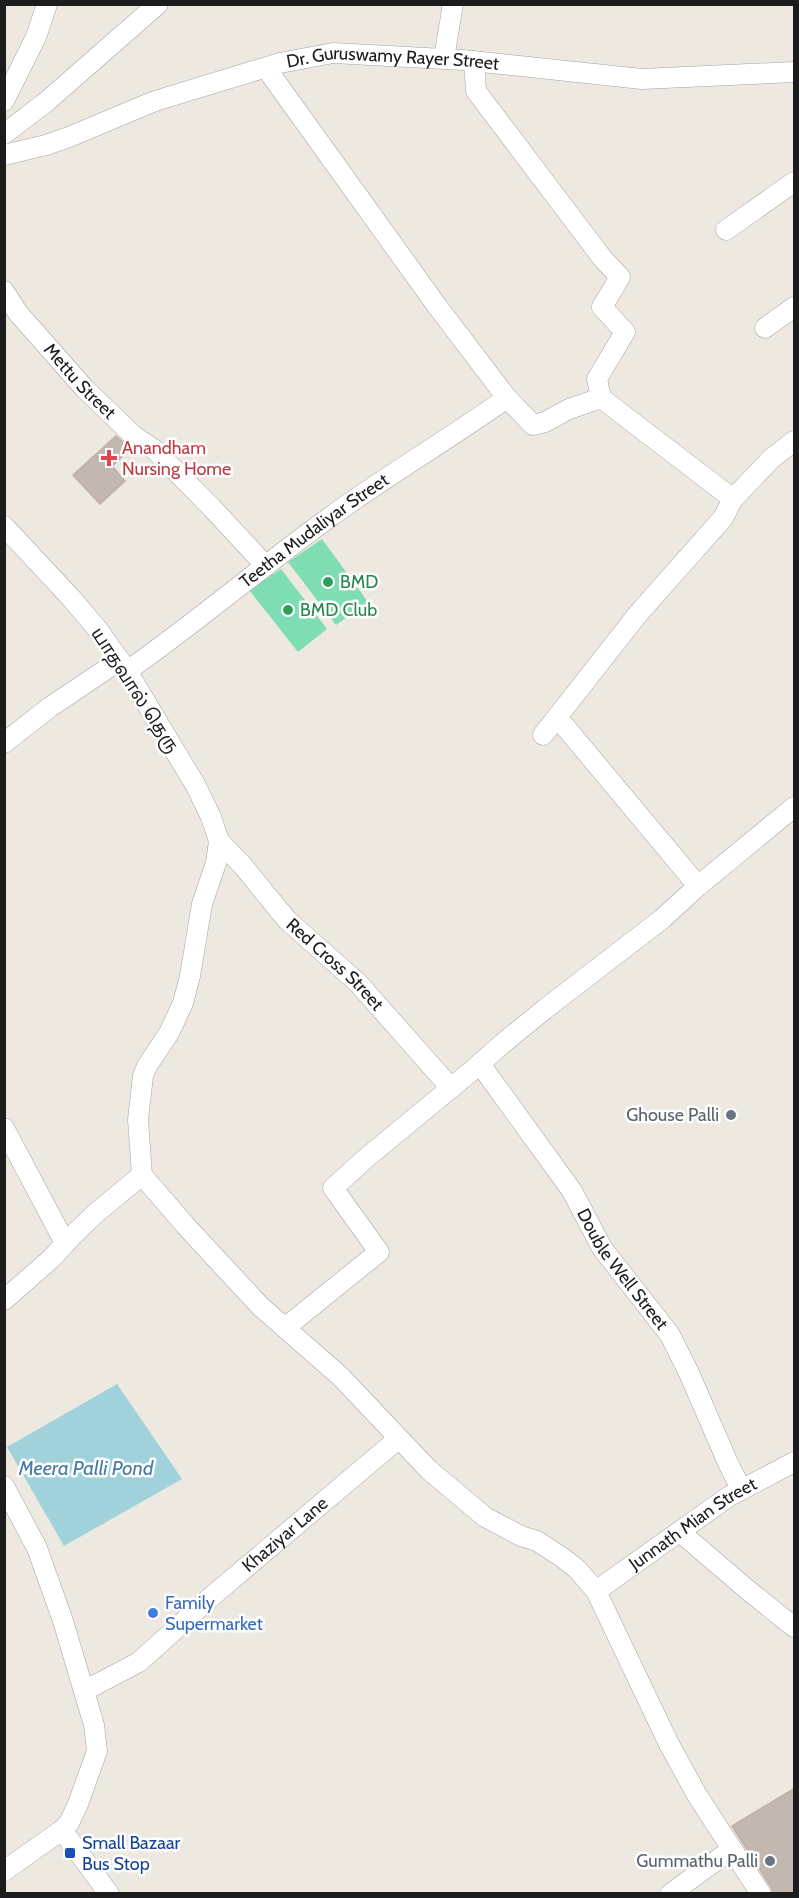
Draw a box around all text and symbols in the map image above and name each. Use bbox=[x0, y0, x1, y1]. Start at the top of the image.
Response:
street label: Dr. Guruswamy Rayer Street bbox=[285, 42, 500, 75]
street label: Mettu Street bbox=[39, 339, 120, 424]
place label: Anandham Nursing Home bbox=[122, 437, 231, 480]
marker: Anandham Nursing Home bbox=[100, 449, 118, 467]
street label: Teetha Mudaliyar Street bbox=[235, 469, 393, 593]
place label: BMD bbox=[340, 571, 378, 593]
marker: BMD bbox=[321, 575, 335, 589]
place label: BMD Club bbox=[300, 599, 377, 621]
marker: BMD Club bbox=[281, 603, 295, 617]
street label: யாதவால் தெரு bbox=[85, 623, 184, 757]
street label: Red Cross Street bbox=[282, 914, 388, 1015]
place label: Ghouse Palli bbox=[626, 1104, 719, 1126]
marker: Ghouse Palli bbox=[724, 1108, 738, 1122]
street label: Double Well Street bbox=[572, 1205, 673, 1334]
water label: Meera Palli Pond bbox=[18, 1456, 154, 1480]
street label: Junnath Mian Street bbox=[624, 1473, 760, 1576]
street label: Khaziyar Lane bbox=[238, 1492, 332, 1577]
place label: Family Supermarket bbox=[165, 1592, 263, 1635]
marker: Family Supermarket bbox=[146, 1606, 160, 1620]
place label: Small Bazaar Bus Stop bbox=[82, 1832, 181, 1875]
marker: Small Bazaar Bus Stop bbox=[63, 1846, 77, 1860]
place label: Gummathu Palli bbox=[636, 1850, 758, 1872]
marker: Gummathu Palli bbox=[763, 1854, 777, 1868]

